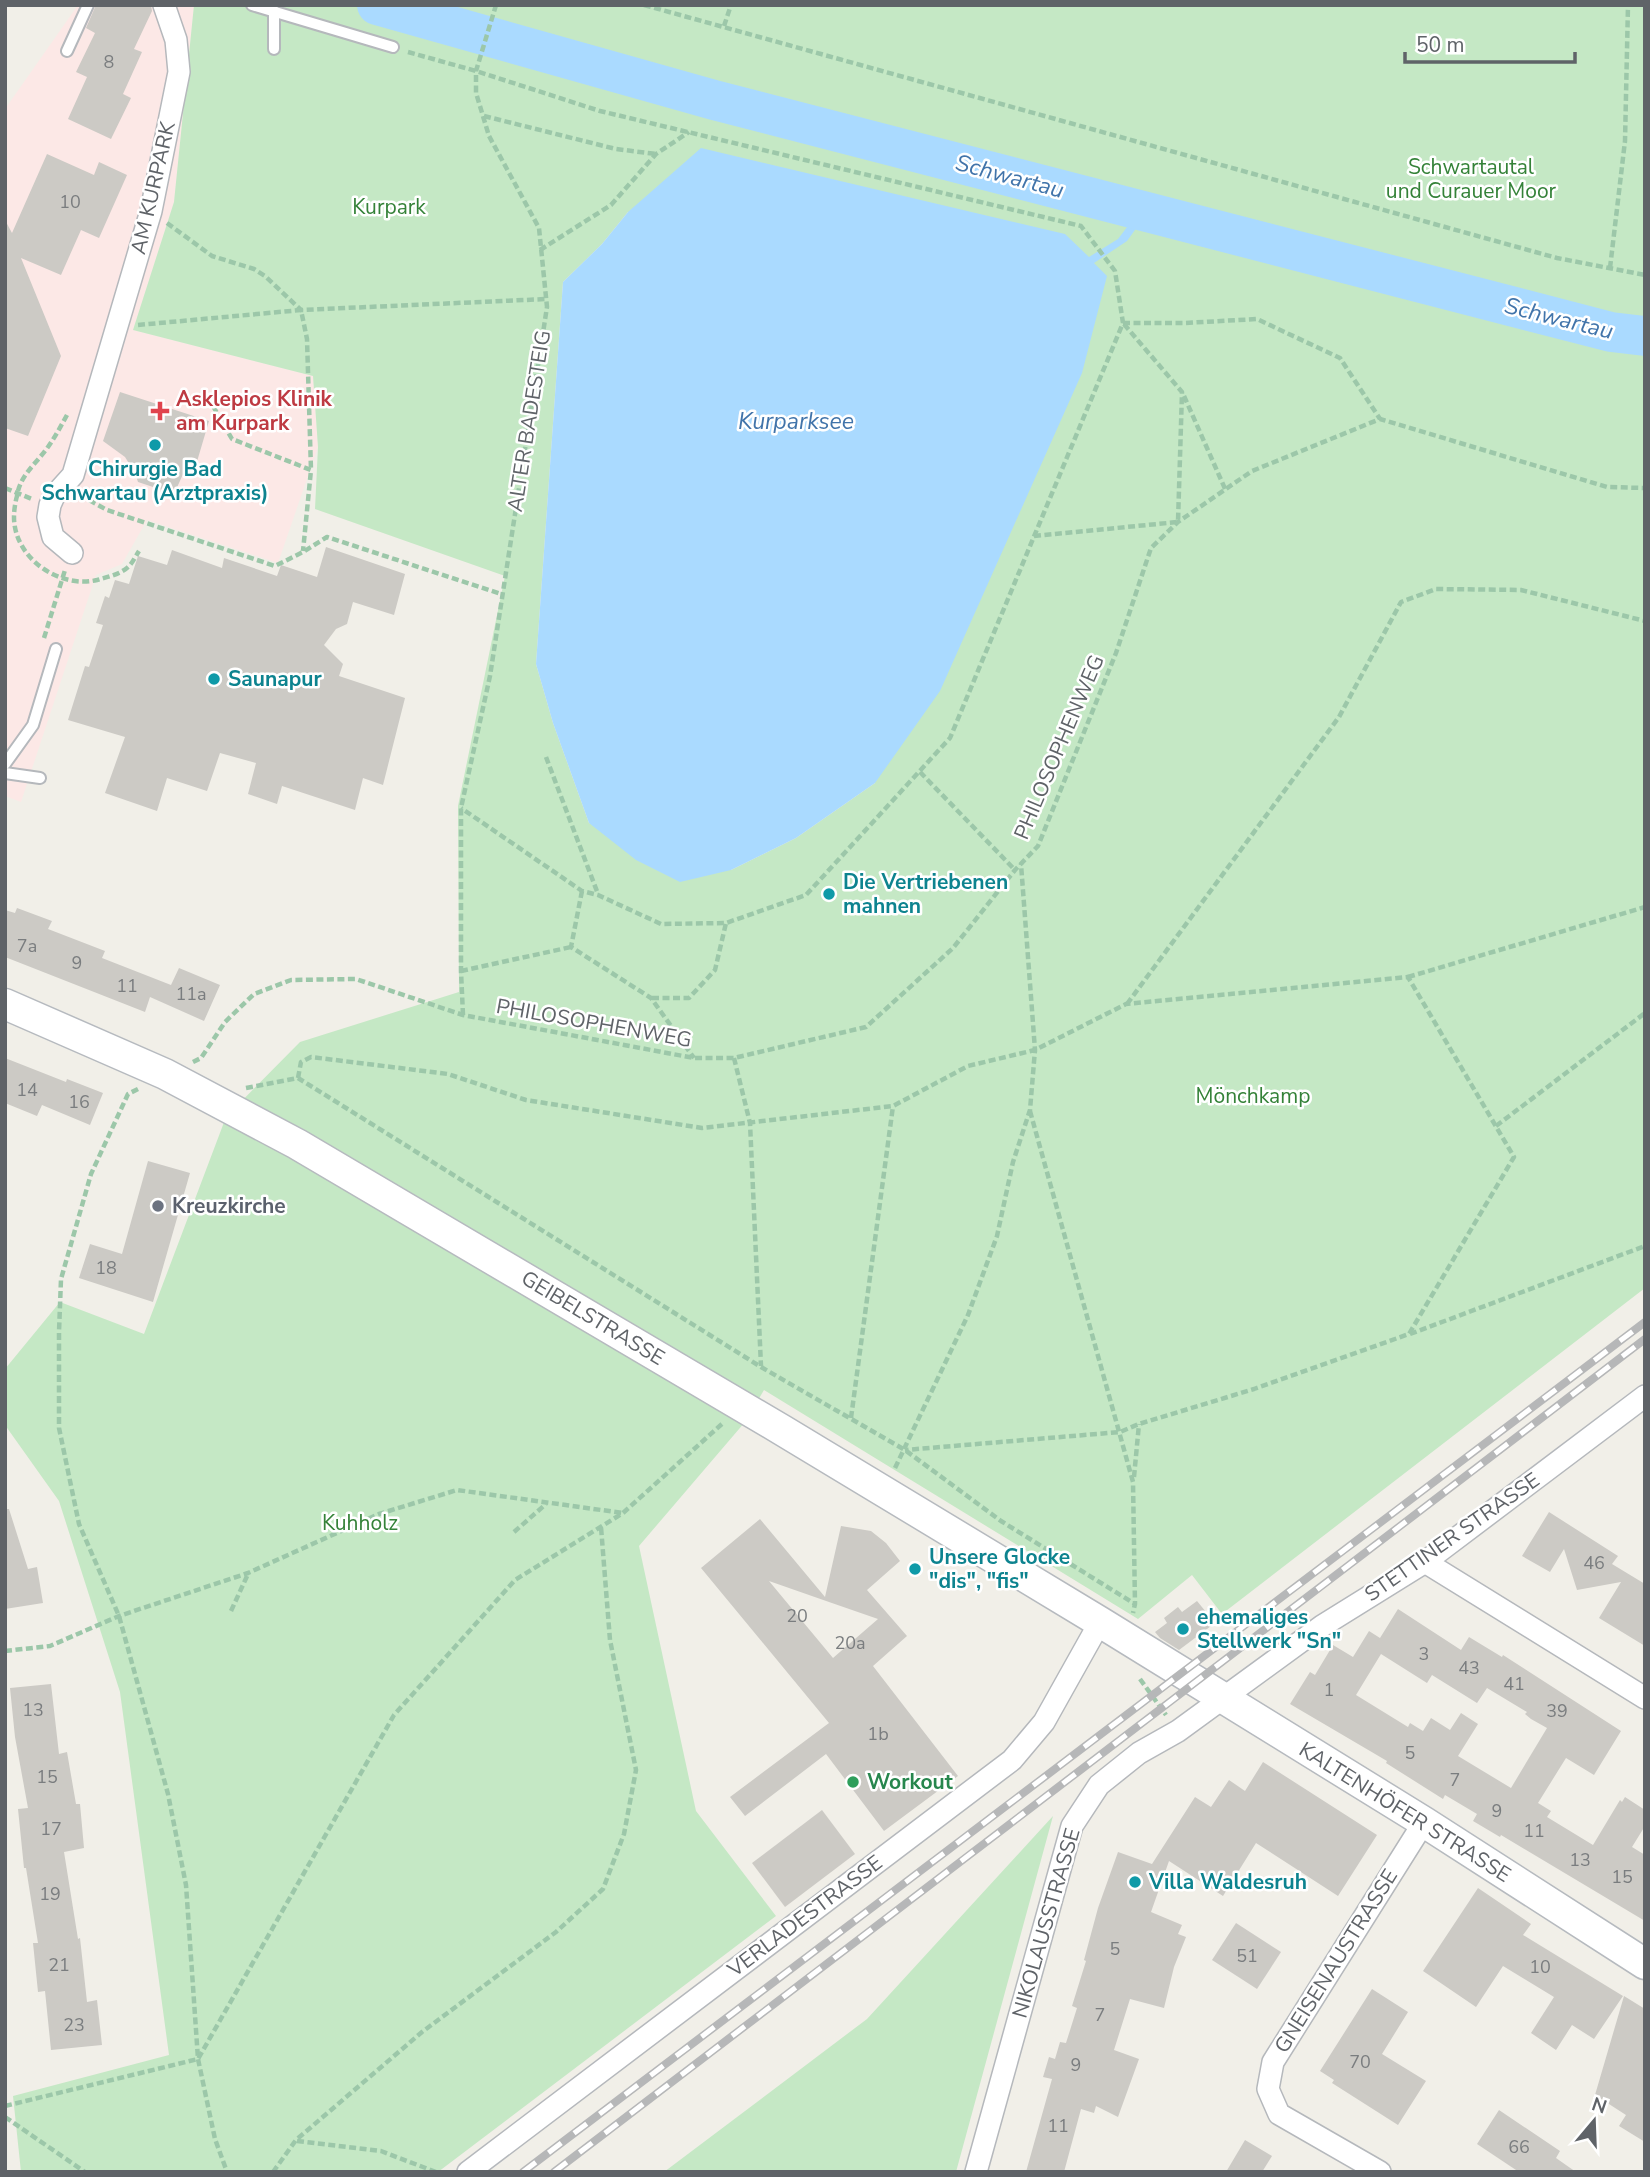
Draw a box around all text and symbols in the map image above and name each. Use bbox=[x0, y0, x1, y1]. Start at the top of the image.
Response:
scale bar bbox=[1405, 21, 1575, 65]
text: 50 m bbox=[1416, 31, 1465, 59]
house number: 8 bbox=[104, 50, 114, 74]
street label: AM KURPARK bbox=[124, 118, 182, 257]
water label: Schwartau bbox=[952, 147, 1068, 206]
park label: Schwartautal und Curauer Moor bbox=[1386, 153, 1557, 205]
house number: 10 bbox=[59, 190, 81, 214]
park label: Kurpark bbox=[352, 193, 426, 221]
water label: Schwartau bbox=[1501, 290, 1617, 347]
street label: ALTER BADESTEIG bbox=[501, 328, 557, 514]
place label: Asklepios Klinik am Kurpark bbox=[176, 385, 333, 437]
marker: Asklepios Klinik am Kurpark bbox=[150, 401, 170, 421]
water label: Kurparksee bbox=[738, 406, 854, 437]
marker: Chirurgie Bad Schwartau (Arztpraxis) bbox=[147, 437, 163, 453]
place label: Chirurgie Bad Schwartau (Arztpraxis) bbox=[41, 455, 269, 507]
street label: PHILOSOPHENWEG bbox=[1007, 650, 1111, 844]
place label: Saunapur bbox=[228, 665, 322, 693]
marker: Saunapur bbox=[206, 671, 222, 687]
place label: Die Vertriebenen mahnen bbox=[843, 868, 1008, 920]
marker: Die Vertriebenen mahnen bbox=[821, 886, 837, 902]
house number: 7a bbox=[17, 934, 37, 958]
house number: 9 bbox=[72, 951, 82, 975]
house number: 11 bbox=[116, 974, 138, 998]
house number: 11a bbox=[175, 982, 207, 1006]
street label: PHILOSOPHENWEG bbox=[494, 992, 694, 1054]
house number: 14 bbox=[16, 1078, 38, 1102]
park label: Mönchkamp bbox=[1196, 1082, 1310, 1110]
house number: 16 bbox=[68, 1090, 90, 1114]
place label: Kreuzkirche bbox=[172, 1192, 286, 1220]
marker: Kreuzkirche bbox=[150, 1198, 166, 1214]
house number: 18 bbox=[95, 1256, 117, 1280]
street label: GEIBELSTRASSE bbox=[516, 1264, 670, 1372]
street label: STETTINER STRASSE bbox=[1359, 1466, 1545, 1608]
park label: Kuhholz bbox=[322, 1509, 398, 1537]
place label: Unsere Glocke "dis", "fis" bbox=[929, 1543, 1070, 1595]
house number: 46 bbox=[1583, 1551, 1605, 1575]
marker: Unsere Glocke "dis", "fis" bbox=[907, 1561, 923, 1577]
place label: ehemaliges Stellwerk "Sn" bbox=[1197, 1603, 1341, 1655]
house number: 20 bbox=[786, 1604, 808, 1628]
marker: ehemaliges Stellwerk "Sn" bbox=[1175, 1621, 1191, 1637]
house number: 20a bbox=[834, 1631, 866, 1655]
house number: 3 bbox=[1419, 1642, 1429, 1666]
house number: 43 bbox=[1458, 1656, 1480, 1680]
house number: 41 bbox=[1503, 1672, 1525, 1696]
house number: 1 bbox=[1324, 1678, 1334, 1702]
house number: 13 bbox=[22, 1698, 44, 1722]
house number: 39 bbox=[1546, 1699, 1568, 1723]
house number: 1b bbox=[867, 1722, 889, 1746]
street label: KALTENHÖFER STRASSE bbox=[1294, 1735, 1516, 1889]
house number: 5 bbox=[1405, 1741, 1415, 1765]
house number: 15 bbox=[36, 1765, 58, 1789]
place label: Workout bbox=[867, 1768, 954, 1796]
house number: 7 bbox=[1450, 1768, 1460, 1792]
marker: Workout bbox=[845, 1774, 861, 1790]
house number: 9 bbox=[1492, 1799, 1502, 1823]
house number: 17 bbox=[40, 1817, 62, 1841]
house number: 11 bbox=[1523, 1819, 1545, 1843]
street label: NIKOLAUSSTRASSE bbox=[1005, 1825, 1087, 2021]
house number: 13 bbox=[1569, 1848, 1591, 1872]
street label: VERLADESTRASSE bbox=[721, 1849, 888, 1984]
street label: GNEISENAUSTRASSE bbox=[1268, 1864, 1404, 2058]
house number: 15 bbox=[1611, 1865, 1633, 1889]
place label: Villa Waldesruh bbox=[1148, 1868, 1307, 1896]
marker: Villa Waldesruh bbox=[1127, 1874, 1143, 1890]
house number: 19 bbox=[39, 1882, 61, 1906]
house number: 5 bbox=[1110, 1937, 1120, 1961]
house number: 51 bbox=[1236, 1944, 1258, 1968]
house number: 21 bbox=[48, 1953, 70, 1977]
house number: 10 bbox=[1529, 1955, 1551, 1979]
house number: 7 bbox=[1095, 2003, 1105, 2027]
house number: 23 bbox=[63, 2013, 85, 2037]
house number: 70 bbox=[1349, 2050, 1371, 2074]
house number: 9 bbox=[1071, 2053, 1081, 2077]
north arrow bbox=[1559, 2086, 1629, 2156]
text: N bbox=[1588, 2091, 1610, 2120]
house number: 11 bbox=[1047, 2114, 1069, 2138]
house number: 66 bbox=[1508, 2135, 1530, 2159]

